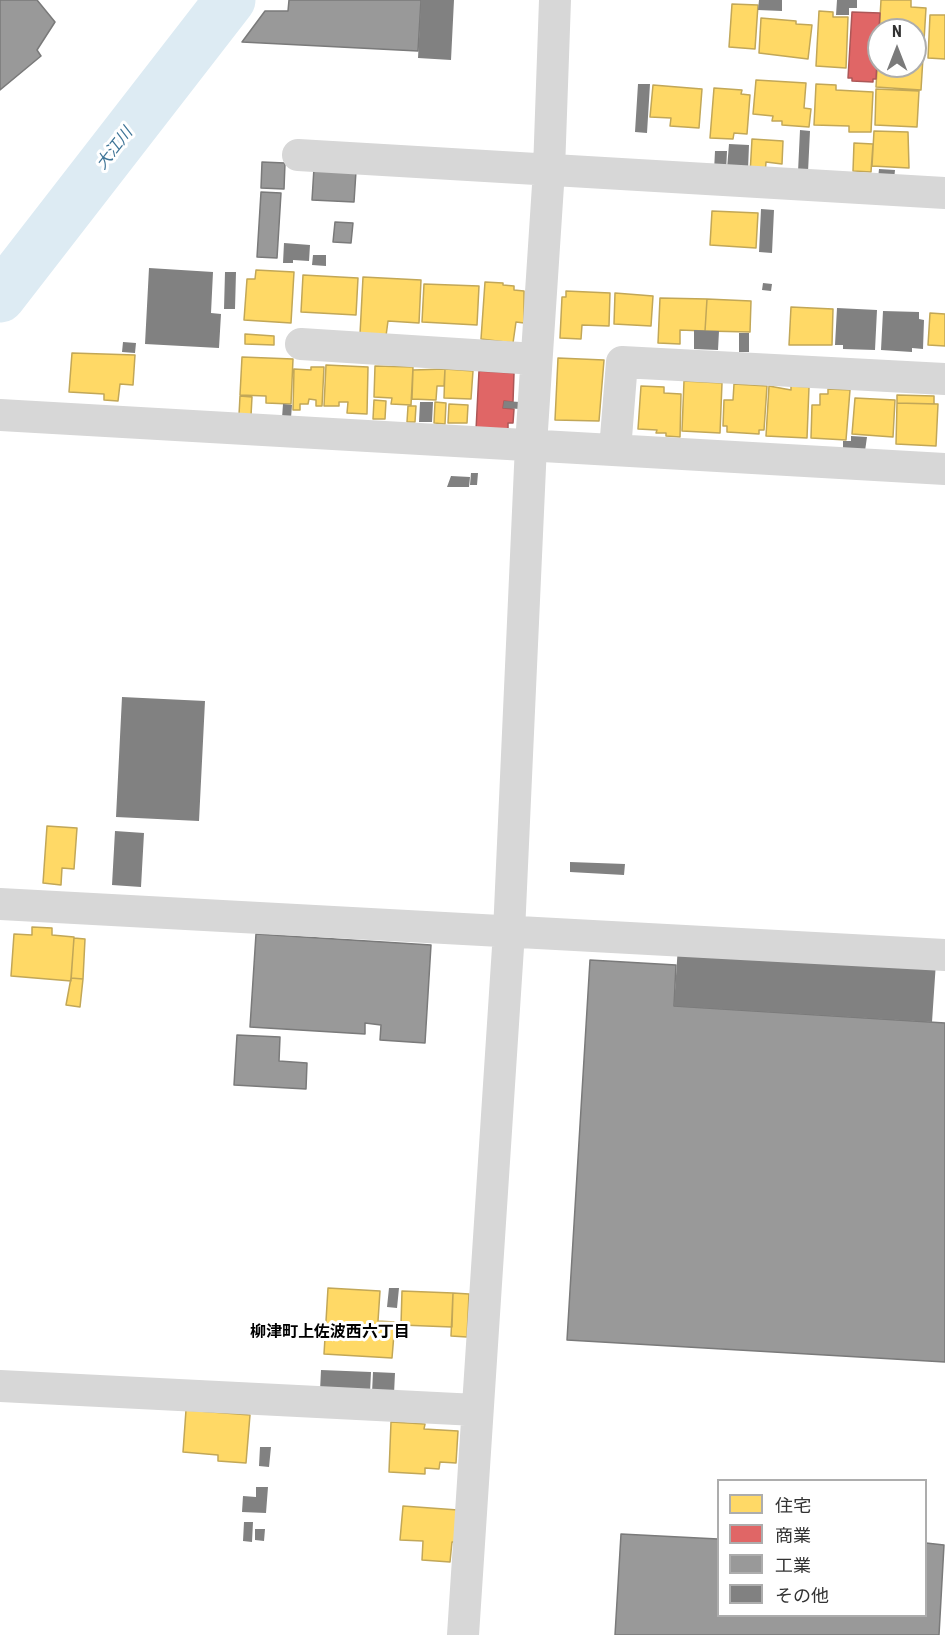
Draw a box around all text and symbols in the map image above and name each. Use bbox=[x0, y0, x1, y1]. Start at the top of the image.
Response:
north arrow bbox=[867, 18, 927, 78]
text: N bbox=[892, 22, 902, 41]
water label: 大江川 bbox=[93, 124, 137, 174]
district label: 柳津町上佐波西六丁目 bbox=[250, 1323, 410, 1343]
legend bbox=[717, 1479, 927, 1617]
text: 住宅 bbox=[775, 1495, 811, 1516]
text: 商業 bbox=[775, 1525, 811, 1546]
text: 工業 bbox=[775, 1555, 811, 1576]
text: その他 bbox=[775, 1585, 829, 1606]

